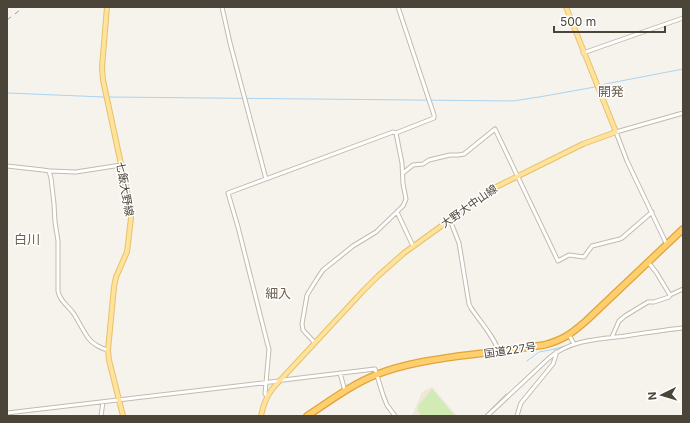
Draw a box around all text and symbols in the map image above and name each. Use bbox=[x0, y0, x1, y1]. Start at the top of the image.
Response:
scale bar bbox=[554, 8, 665, 34]
text: 500 m bbox=[560, 14, 596, 29]
district label: 開発 bbox=[598, 83, 624, 99]
street label: 七飯大野線 bbox=[113, 161, 137, 217]
street label: 大野大中山線 bbox=[438, 181, 500, 231]
district label: 白川 bbox=[14, 231, 40, 247]
district label: 細入 bbox=[265, 285, 291, 301]
street label: 国道227号 bbox=[483, 339, 537, 361]
north arrow bbox=[642, 375, 682, 415]
text: N bbox=[645, 391, 659, 401]

